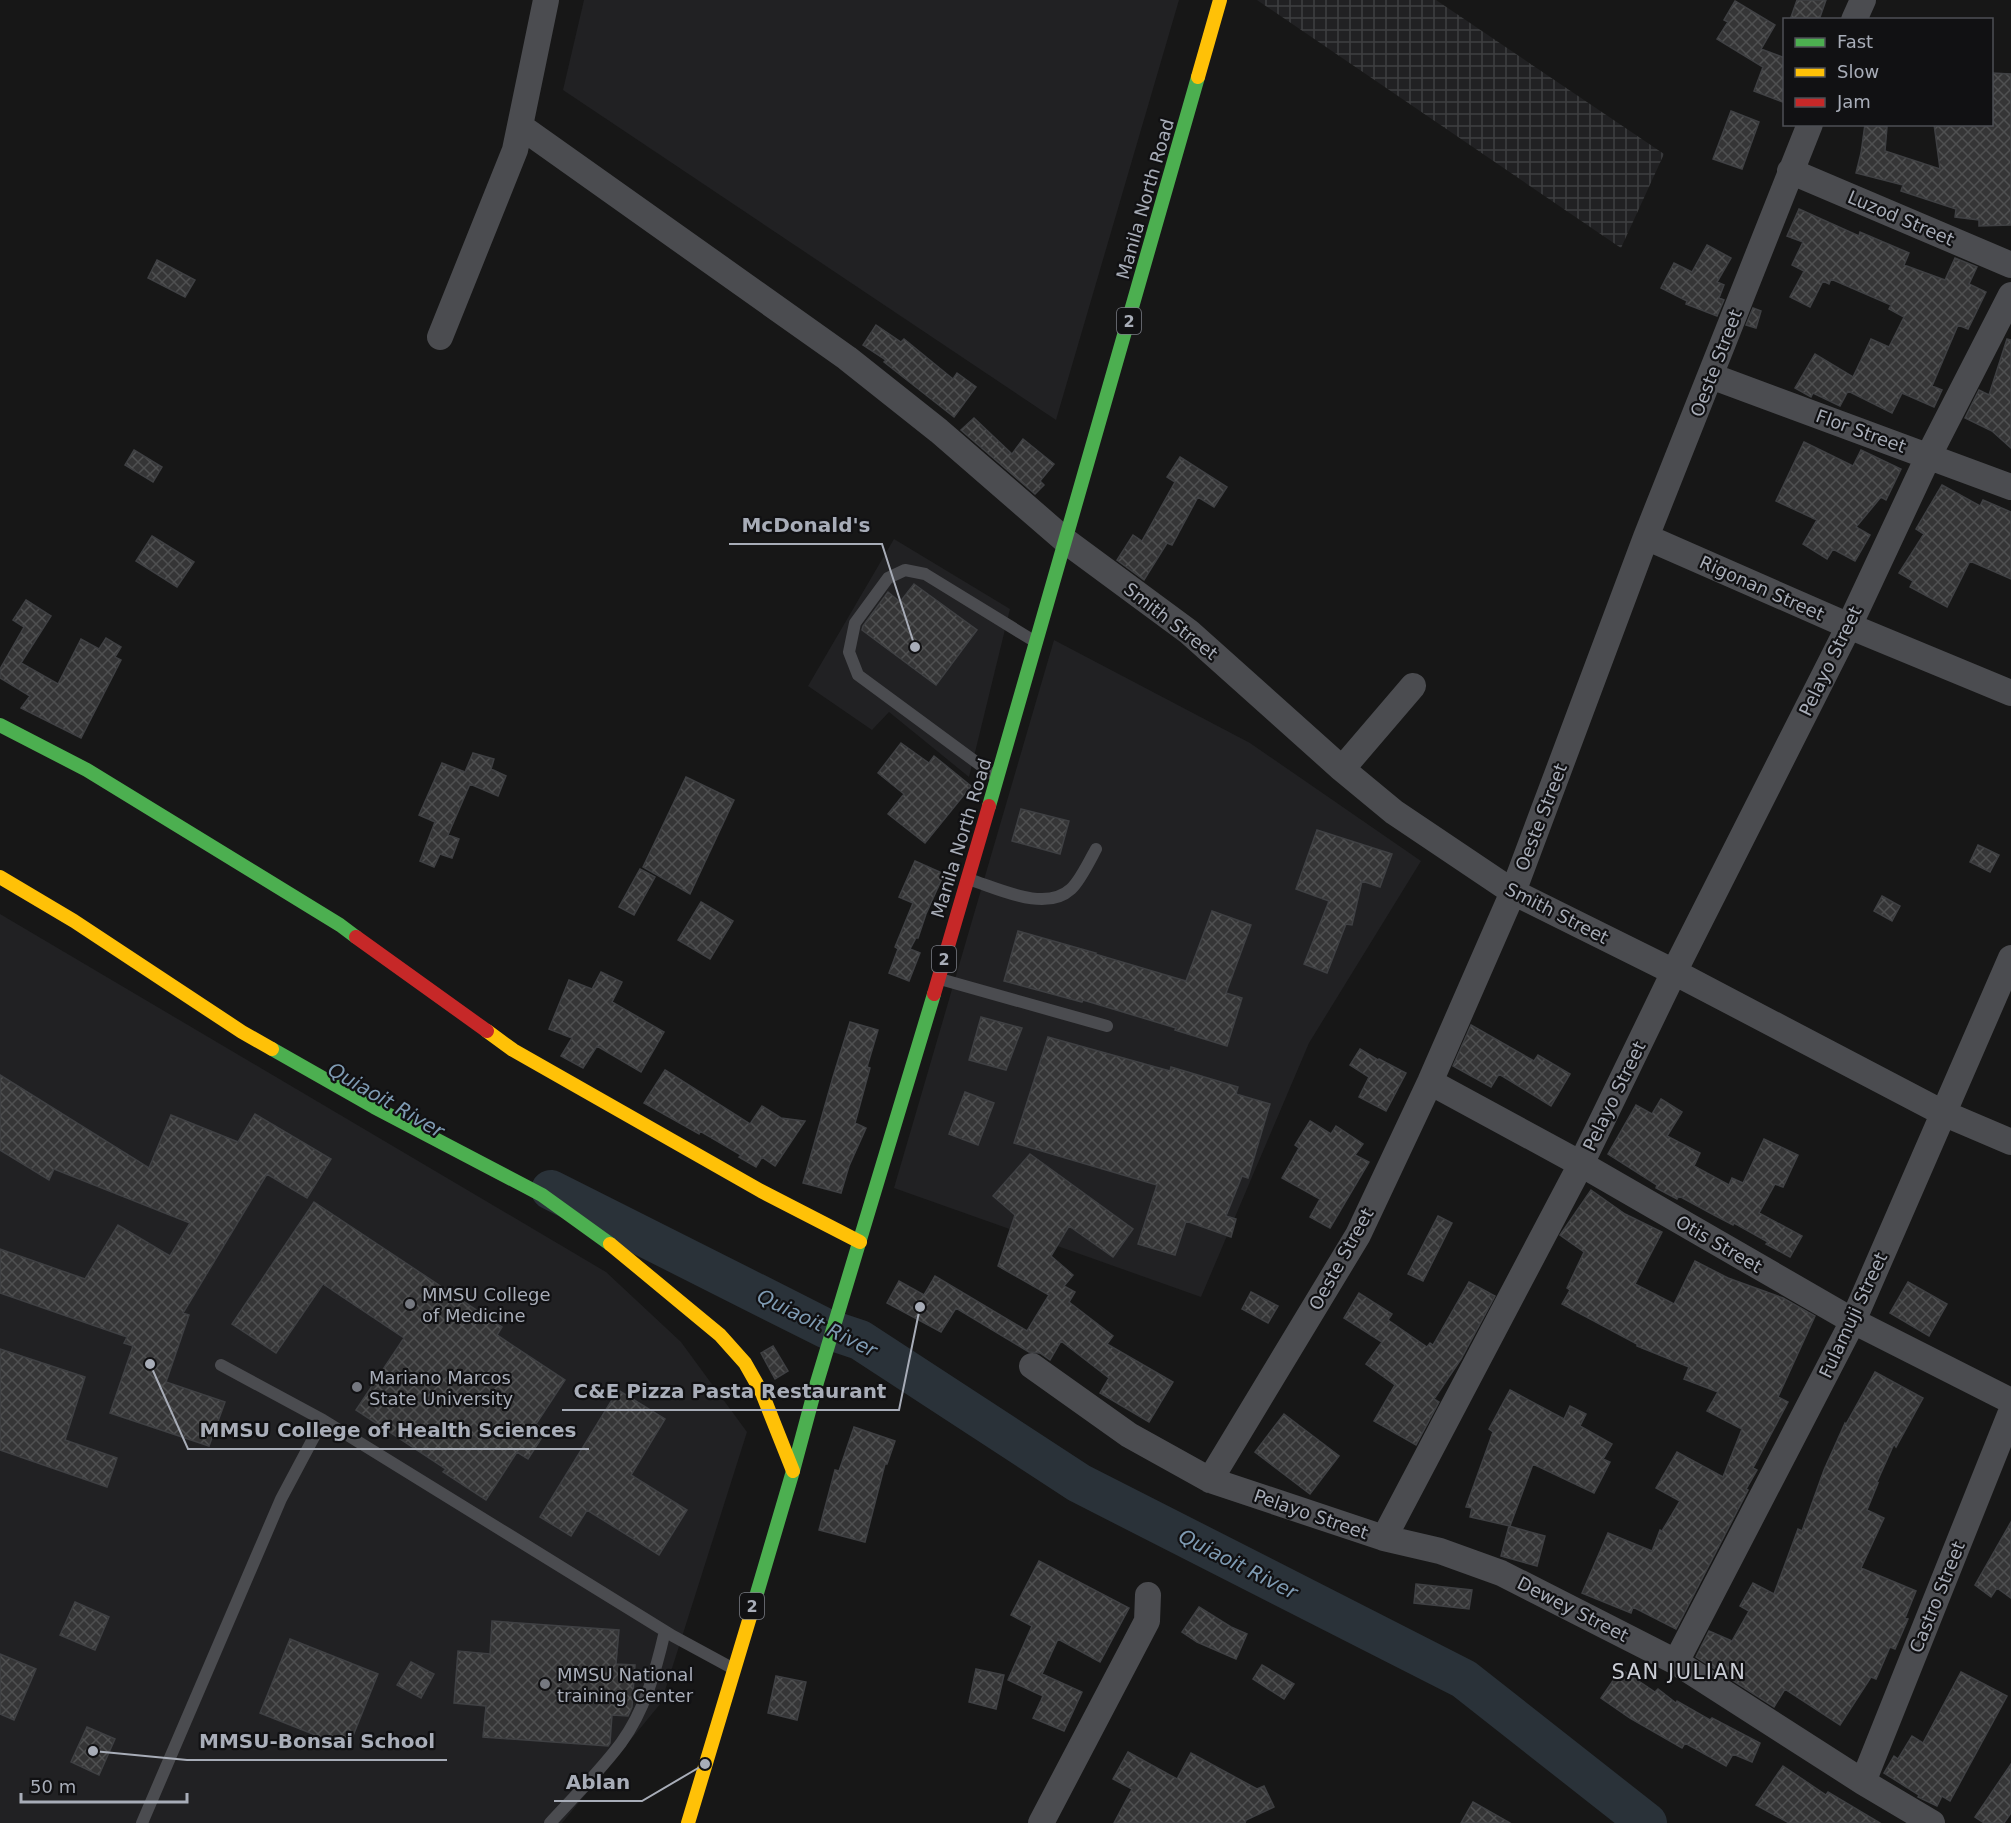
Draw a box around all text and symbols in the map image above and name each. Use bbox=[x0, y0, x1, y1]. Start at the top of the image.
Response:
legend bbox=[1783, 18, 1993, 126]
text: Fast bbox=[1837, 31, 1873, 52]
text: Slow bbox=[1837, 61, 1879, 82]
text: Jam bbox=[1836, 91, 1871, 112]
street label: Manila North Road bbox=[1112, 116, 1178, 282]
street label: Luzod Street bbox=[1845, 186, 1957, 250]
street label: Oeste Street bbox=[1686, 306, 1746, 420]
road number: 2 bbox=[1117, 308, 1141, 334]
street label: Flor Street bbox=[1813, 405, 1909, 457]
callout: McDonald's bbox=[729, 506, 882, 544]
text: McDonald's bbox=[741, 513, 871, 537]
street label: Rigonan Street bbox=[1696, 551, 1828, 625]
street label: Smith Street bbox=[1120, 578, 1222, 664]
street label: Pelayo Street bbox=[1794, 603, 1866, 719]
street label: Manila North Road bbox=[927, 756, 995, 920]
street label: Oeste Street bbox=[1511, 760, 1571, 874]
street label: Smith Street bbox=[1502, 878, 1612, 948]
road number: 2 bbox=[932, 946, 956, 972]
street label: Pelayo Street bbox=[1578, 1038, 1650, 1154]
water label: Quiaoit River bbox=[324, 1057, 450, 1144]
street label: Oeste Street bbox=[1304, 1204, 1378, 1314]
street label: Otis Street bbox=[1672, 1211, 1766, 1277]
street label: Fulamuji Street bbox=[1815, 1249, 1891, 1381]
place label: MMSU College of Medicine bbox=[422, 1284, 551, 1326]
water label: Quiaoit River bbox=[753, 1284, 882, 1363]
marker: MMSU College of Medicine bbox=[403, 1297, 417, 1311]
place label: Mariano Marcos State University bbox=[369, 1367, 514, 1409]
callout: C&E Pizza Pasta Restaurant bbox=[562, 1372, 899, 1410]
text: C&E Pizza Pasta Restaurant bbox=[574, 1379, 887, 1403]
marker: Mariano Marcos State University bbox=[350, 1380, 364, 1394]
callout: MMSU College of Health Sciences bbox=[188, 1411, 589, 1449]
text: MMSU College of Health Sciences bbox=[199, 1418, 577, 1442]
street label: Pelayo Street bbox=[1251, 1485, 1371, 1543]
water label: Quiaoit River bbox=[1175, 1524, 1303, 1605]
street label: Castro Street bbox=[1905, 1538, 1969, 1656]
street label: Dewey Street bbox=[1514, 1572, 1632, 1646]
road number: 2 bbox=[740, 1593, 764, 1619]
district label: SAN JULIAN bbox=[1611, 1660, 1747, 1684]
place label: MMSU National training Center bbox=[557, 1664, 694, 1706]
marker: MMSU National training Center bbox=[538, 1677, 552, 1691]
callout: MMSU-Bonsai School bbox=[187, 1722, 447, 1760]
text: MMSU-Bonsai School bbox=[199, 1729, 435, 1753]
callout: Ablan bbox=[554, 1763, 642, 1801]
scale bar bbox=[21, 1766, 188, 1804]
text: Ablan bbox=[566, 1770, 630, 1794]
text: 50 m bbox=[30, 1776, 76, 1797]

